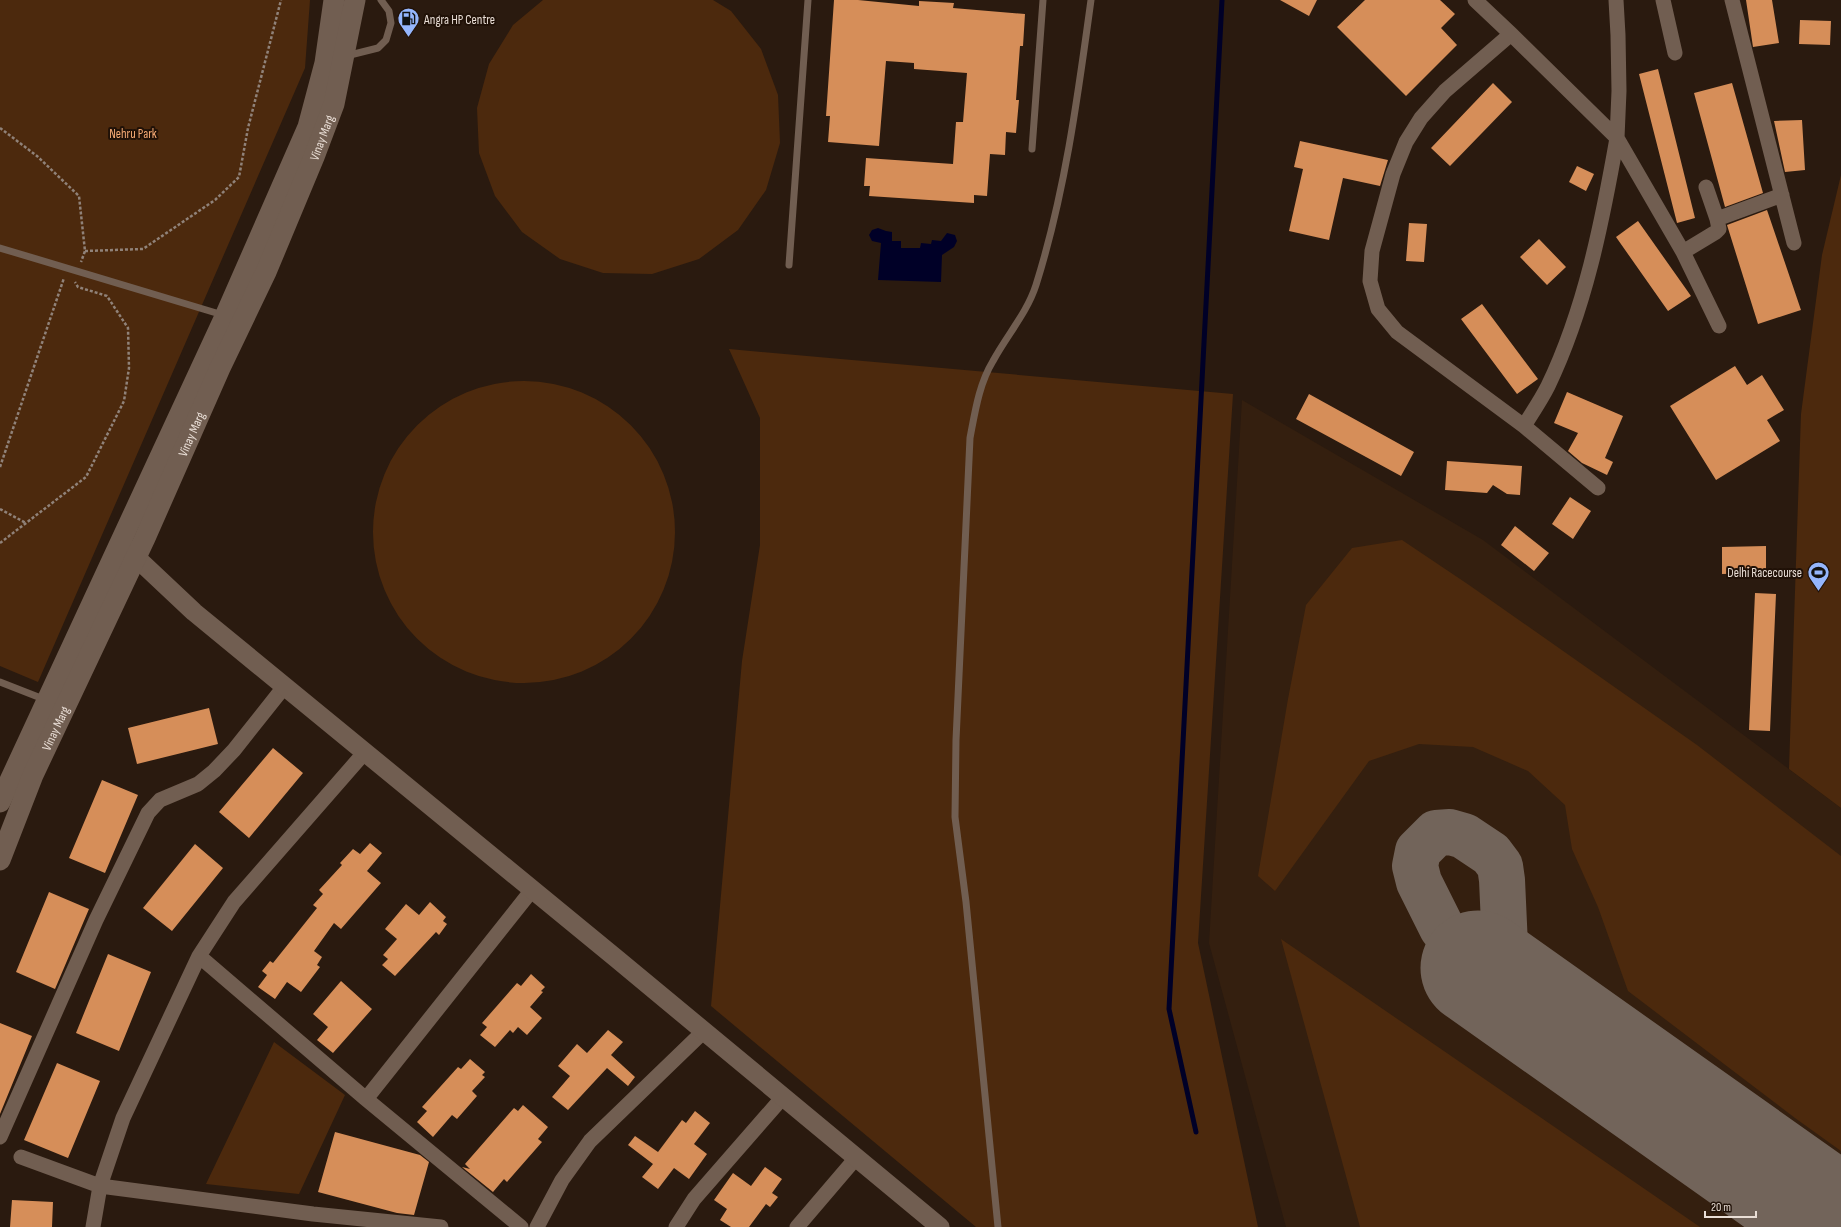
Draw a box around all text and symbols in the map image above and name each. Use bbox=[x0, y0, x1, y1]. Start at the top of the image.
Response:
fuel station icon: Angra HP Centre bbox=[396, 6, 422, 39]
place label: Angra HP Centre bbox=[423, 12, 495, 28]
street label: Vinay Marg bbox=[306, 113, 338, 163]
park label: Nehru Park bbox=[109, 126, 157, 142]
street label: Vinay Marg bbox=[175, 410, 209, 459]
sports icon: Delhi Racecourse bbox=[1805, 559, 1831, 592]
place label: Delhi Racecourse bbox=[1727, 565, 1802, 581]
street label: Vinay Marg bbox=[39, 704, 73, 753]
scale bar bbox=[1705, 1193, 1756, 1219]
text: 20 m bbox=[1711, 1200, 1731, 1215]

